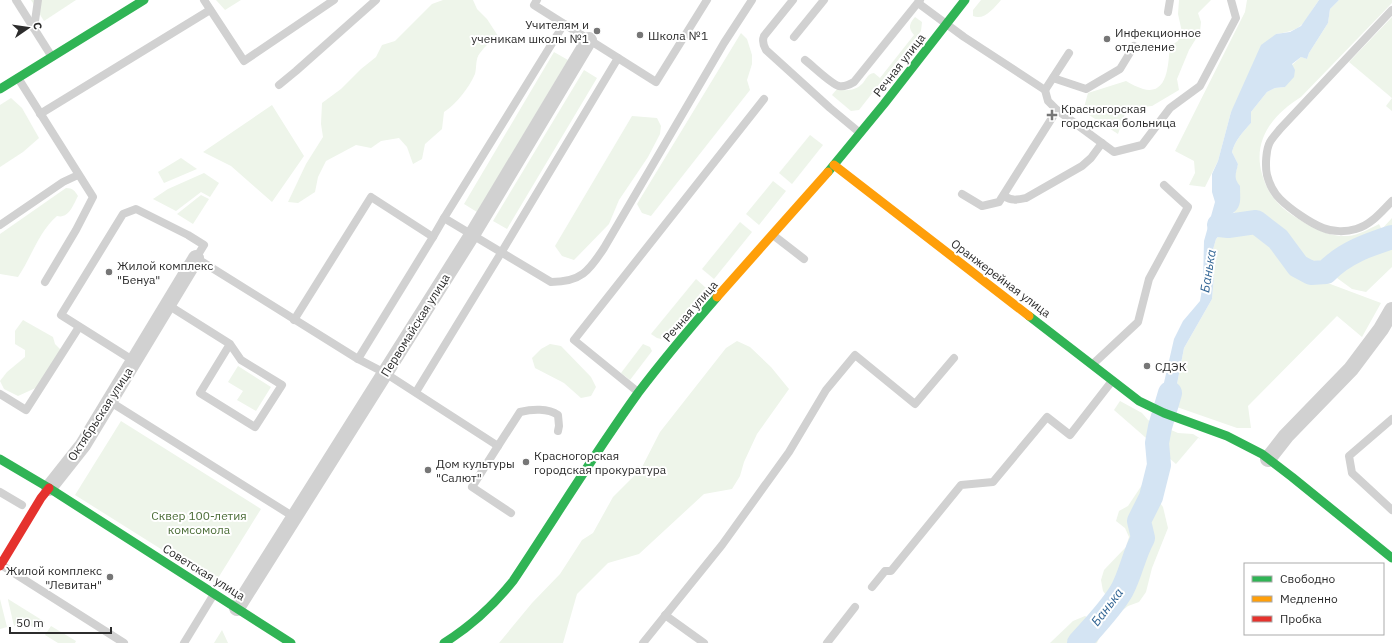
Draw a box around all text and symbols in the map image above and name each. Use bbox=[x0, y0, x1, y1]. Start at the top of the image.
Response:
north arrow bbox=[8, 8, 48, 48]
place label: Учителям и ученикам школы №1 bbox=[471, 17, 589, 46]
text: С bbox=[30, 21, 45, 31]
place label: Инфекционное отделение bbox=[1115, 25, 1202, 54]
marker: Учителям и ученикам школы №1 bbox=[592, 26, 602, 36]
place label: Школа №1 bbox=[648, 28, 708, 43]
marker: Школа №1 bbox=[635, 30, 645, 40]
street label: Речная улица bbox=[870, 30, 929, 100]
marker: Инфекционное отделение bbox=[1102, 34, 1112, 44]
place label: Красногорская городская больница bbox=[1061, 101, 1176, 130]
marker: Красногорская городская больница bbox=[1046, 109, 1058, 121]
street label: Оранжерейная улица bbox=[948, 236, 1054, 321]
water label: Банька bbox=[1196, 248, 1220, 294]
place label: Жилой комплекс "Бенуа" bbox=[117, 258, 213, 287]
marker: Жилой комплекс "Бенуа" bbox=[104, 267, 114, 277]
street label: Первомайская улица bbox=[377, 270, 453, 379]
street label: Речная улица bbox=[659, 277, 721, 345]
place label: СДЭК bbox=[1155, 359, 1187, 374]
marker: СДЭК bbox=[1142, 361, 1152, 371]
street label: Октябрьская улица bbox=[64, 364, 136, 464]
place label: Красногорская городская прокуратура bbox=[534, 448, 667, 477]
place label: Дом культуры "Салют" bbox=[436, 456, 515, 485]
marker: Красногорская городская прокуратура bbox=[521, 457, 531, 467]
marker: Дом культуры "Салют" bbox=[423, 465, 433, 475]
park label: Сквер 100-летия комсомола bbox=[151, 508, 247, 537]
street label: Советская улица bbox=[160, 541, 248, 604]
place label: Жилой комплекс "Левитан" bbox=[6, 563, 102, 592]
legend bbox=[1244, 563, 1384, 635]
text: Свободно bbox=[1280, 571, 1336, 586]
marker: Жилой комплекс "Левитан" bbox=[105, 572, 115, 582]
water label: Банька bbox=[1087, 584, 1127, 630]
text: Медленно bbox=[1280, 591, 1338, 606]
scale bar bbox=[10, 609, 111, 635]
text: Пробка bbox=[1280, 611, 1322, 626]
text: 50 m bbox=[16, 615, 44, 630]

